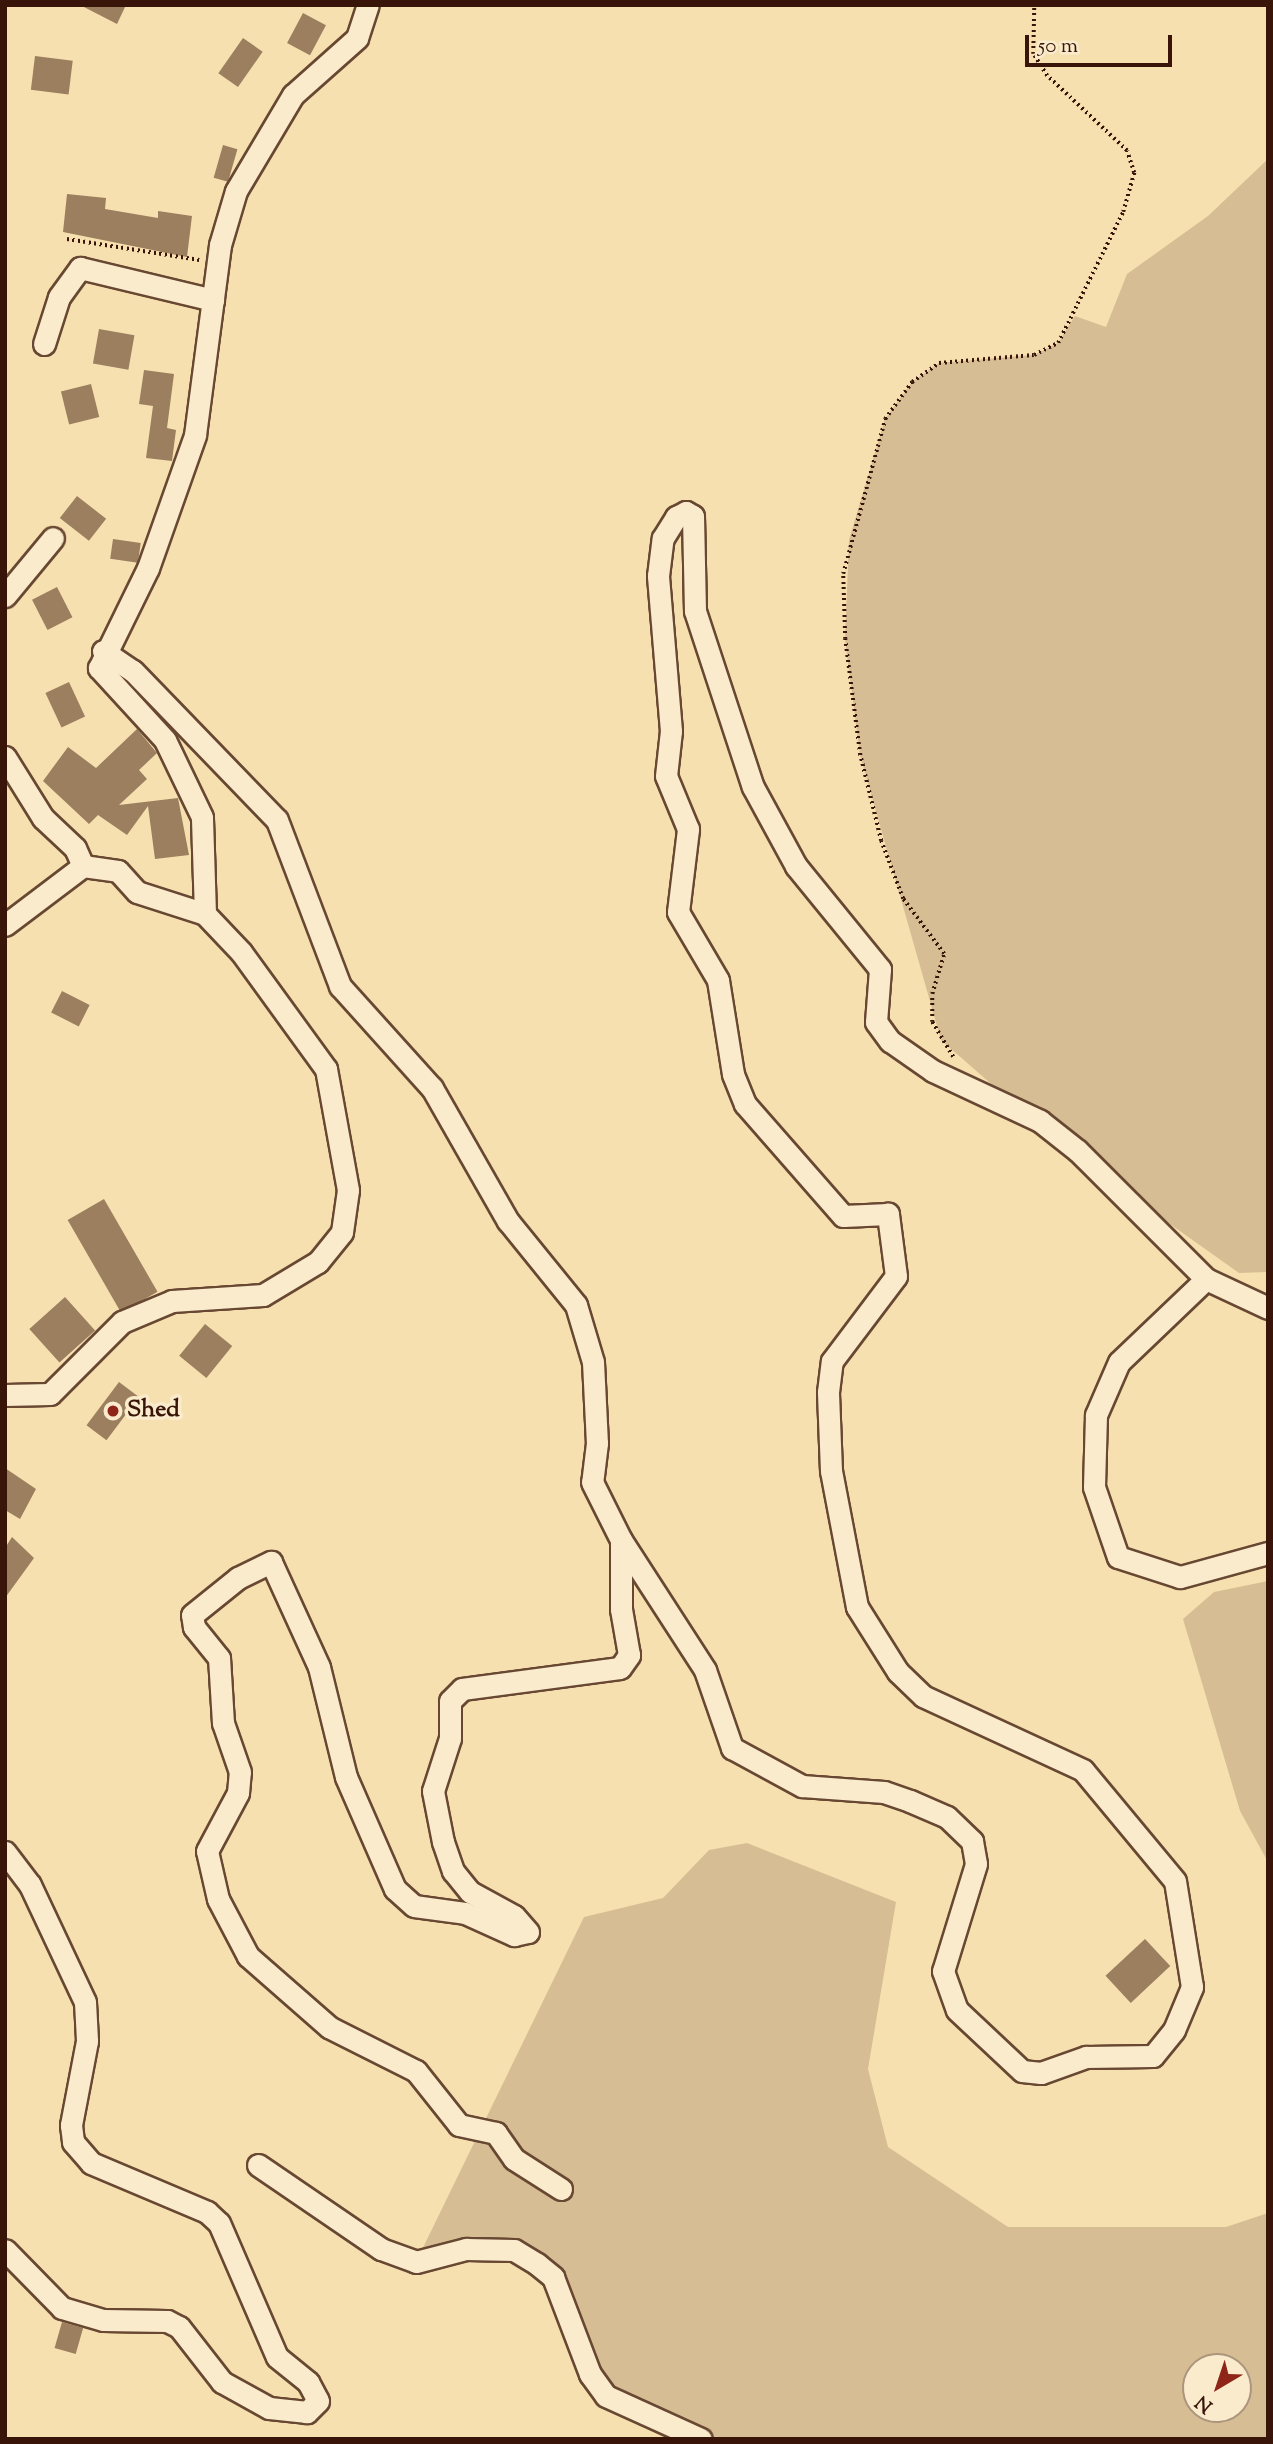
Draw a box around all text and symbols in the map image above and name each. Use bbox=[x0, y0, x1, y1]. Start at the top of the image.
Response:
scale bar bbox=[1028, 21, 1175, 65]
text: 50 m bbox=[1038, 32, 1078, 62]
place label: Shed bbox=[127, 1397, 180, 1425]
marker: Shed bbox=[105, 1403, 121, 1419]
north arrow bbox=[1182, 2353, 1252, 2423]
text: N bbox=[1190, 2388, 1219, 2418]

